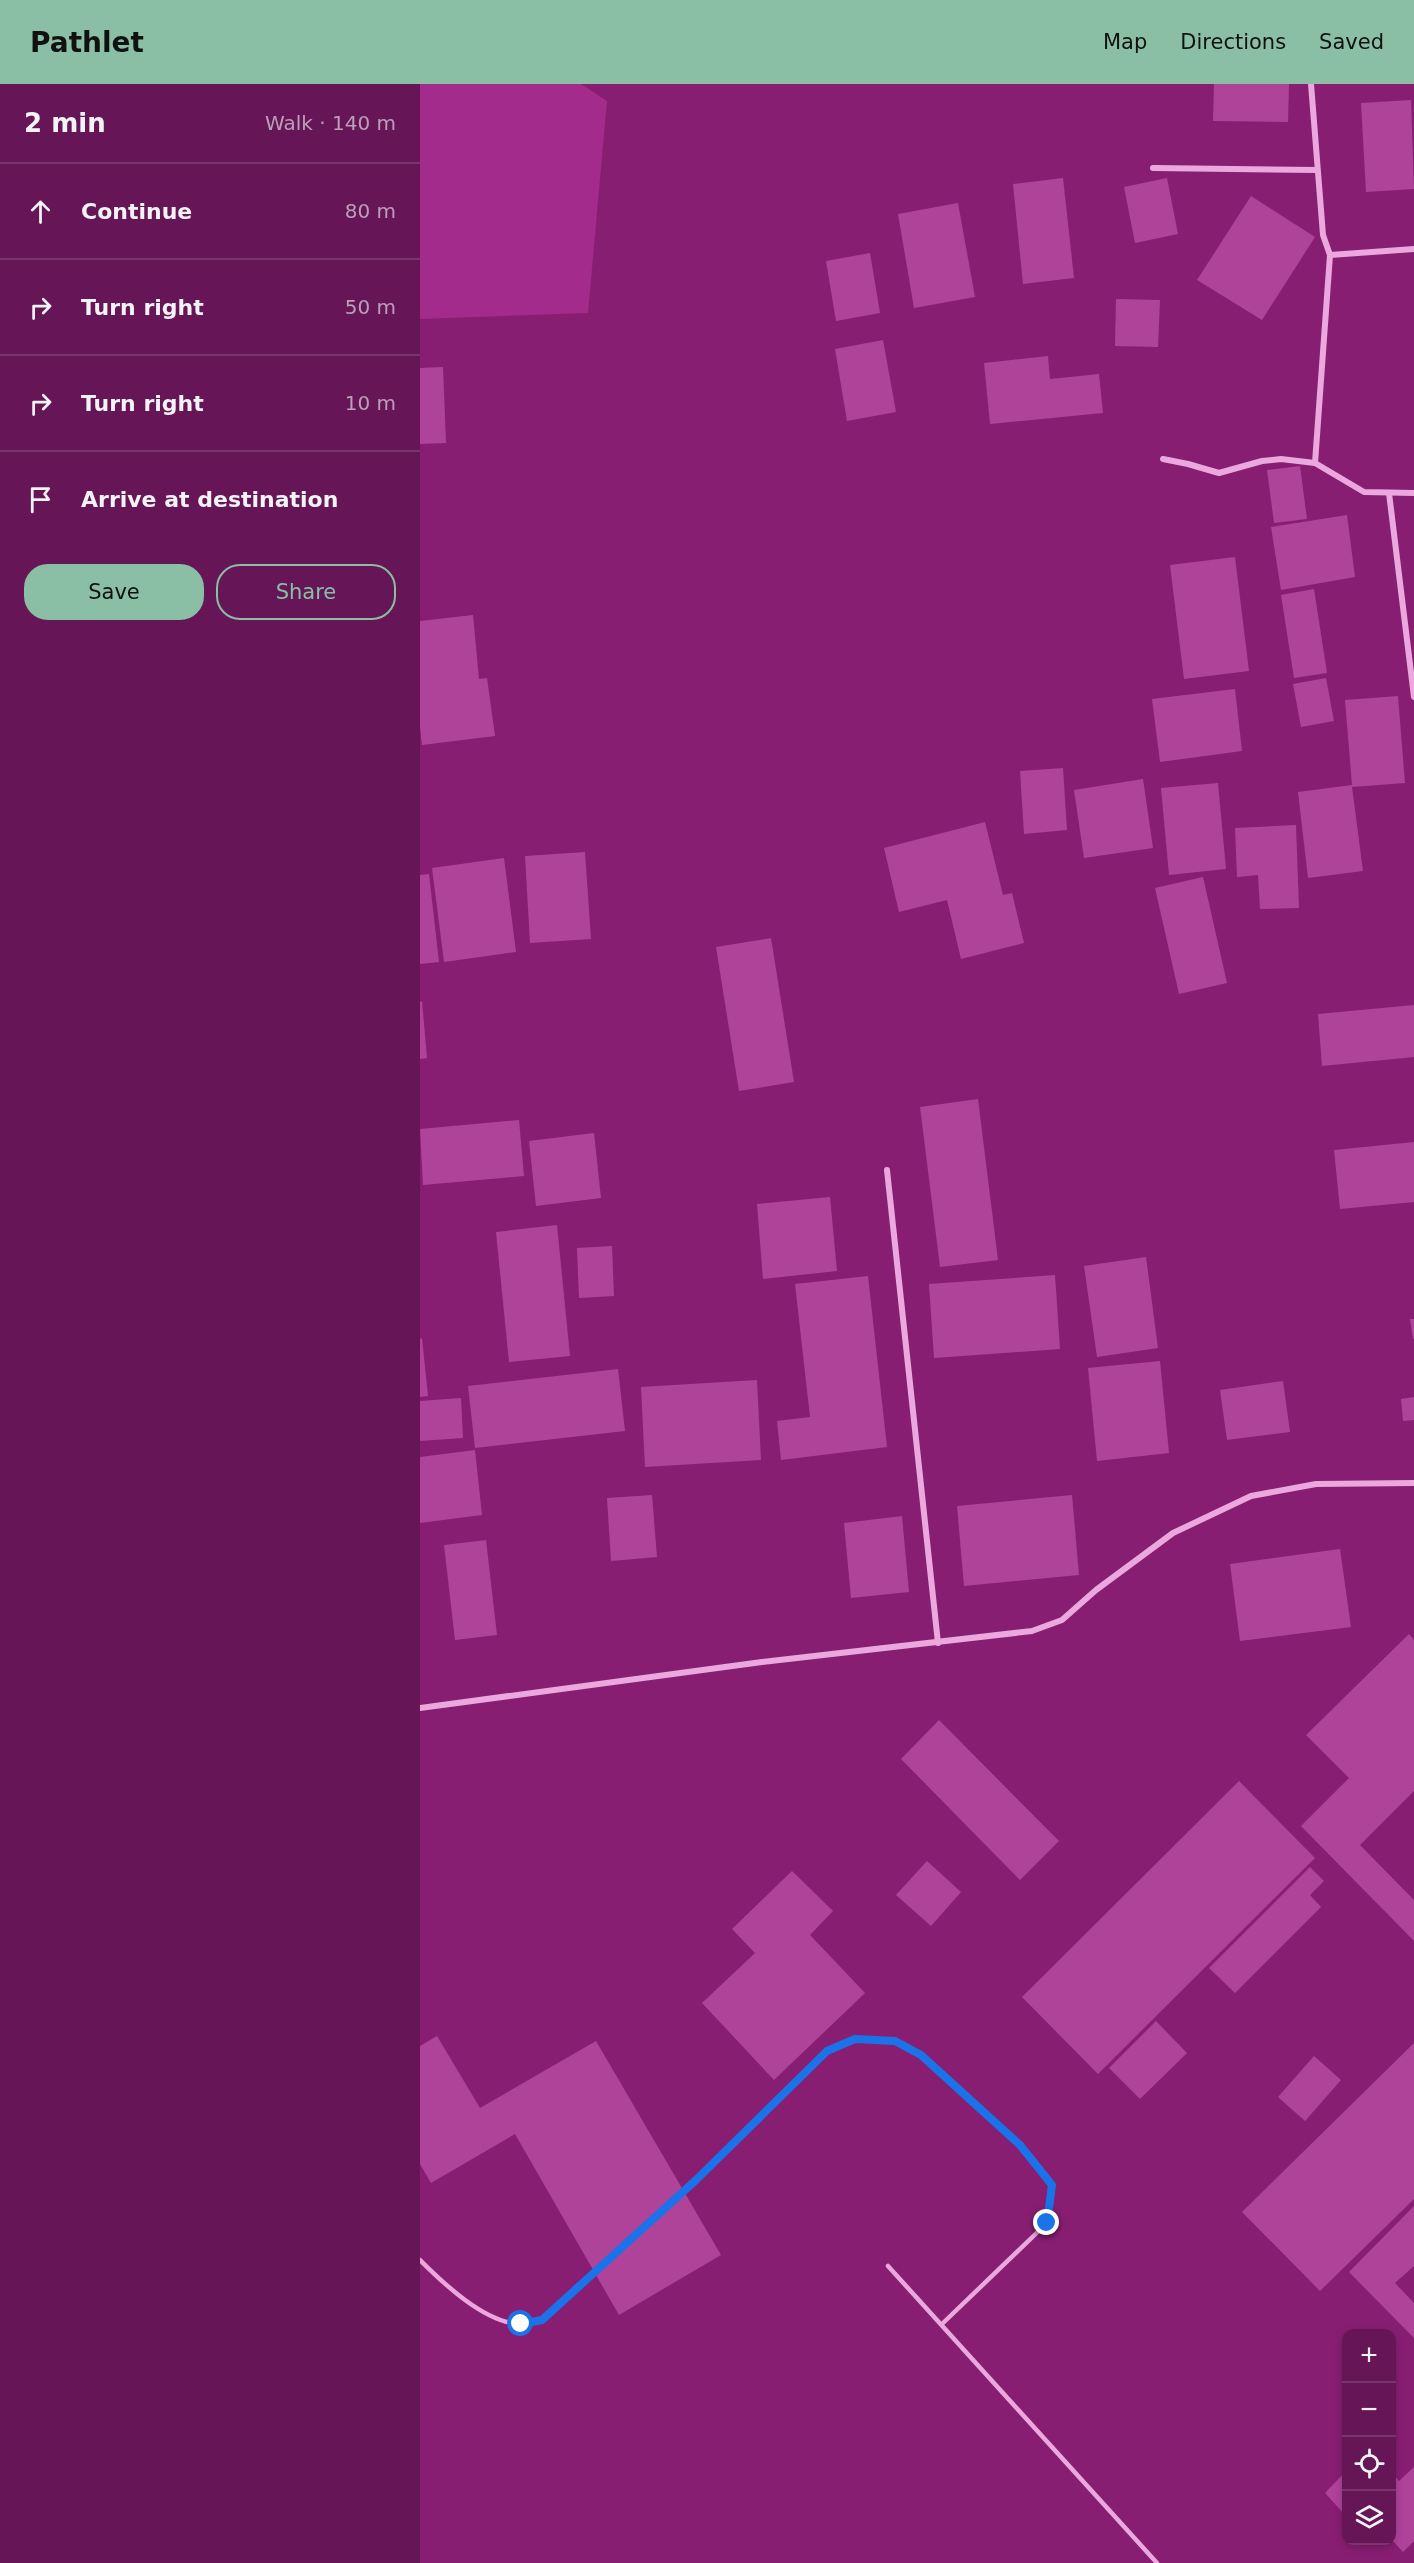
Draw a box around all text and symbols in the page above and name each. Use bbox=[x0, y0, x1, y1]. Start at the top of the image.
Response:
text: Pathlet bbox=[30, 26, 144, 59]
text: Map bbox=[1103, 30, 1147, 54]
text: Directions bbox=[1180, 30, 1286, 54]
text: Saved bbox=[1319, 30, 1384, 54]
text: 2 min bbox=[24, 108, 106, 138]
text: Walk · 140 m bbox=[265, 111, 396, 135]
icon: ahead bbox=[24, 195, 57, 228]
text: Continue bbox=[81, 199, 192, 224]
text: 80 m bbox=[345, 199, 396, 223]
icon: right bbox=[24, 291, 57, 324]
text: Turn right bbox=[81, 295, 204, 320]
text: 50 m bbox=[345, 295, 396, 319]
icon: right bbox=[24, 387, 57, 420]
text: Turn right bbox=[81, 391, 204, 416]
text: 10 m bbox=[345, 391, 396, 415]
icon: arrive bbox=[24, 483, 57, 516]
text: Arrive at destination bbox=[81, 487, 338, 512]
button: Save bbox=[24, 564, 204, 620]
button: Share bbox=[216, 564, 396, 620]
route end bbox=[1033, 2209, 1059, 2235]
route start bbox=[507, 2310, 533, 2336]
map controls bbox=[1342, 2329, 1396, 2545]
button: + bbox=[1342, 2329, 1396, 2383]
button: − bbox=[1342, 2383, 1396, 2437]
button: locate bbox=[1342, 2437, 1396, 2491]
button: layers bbox=[1342, 2491, 1396, 2545]

